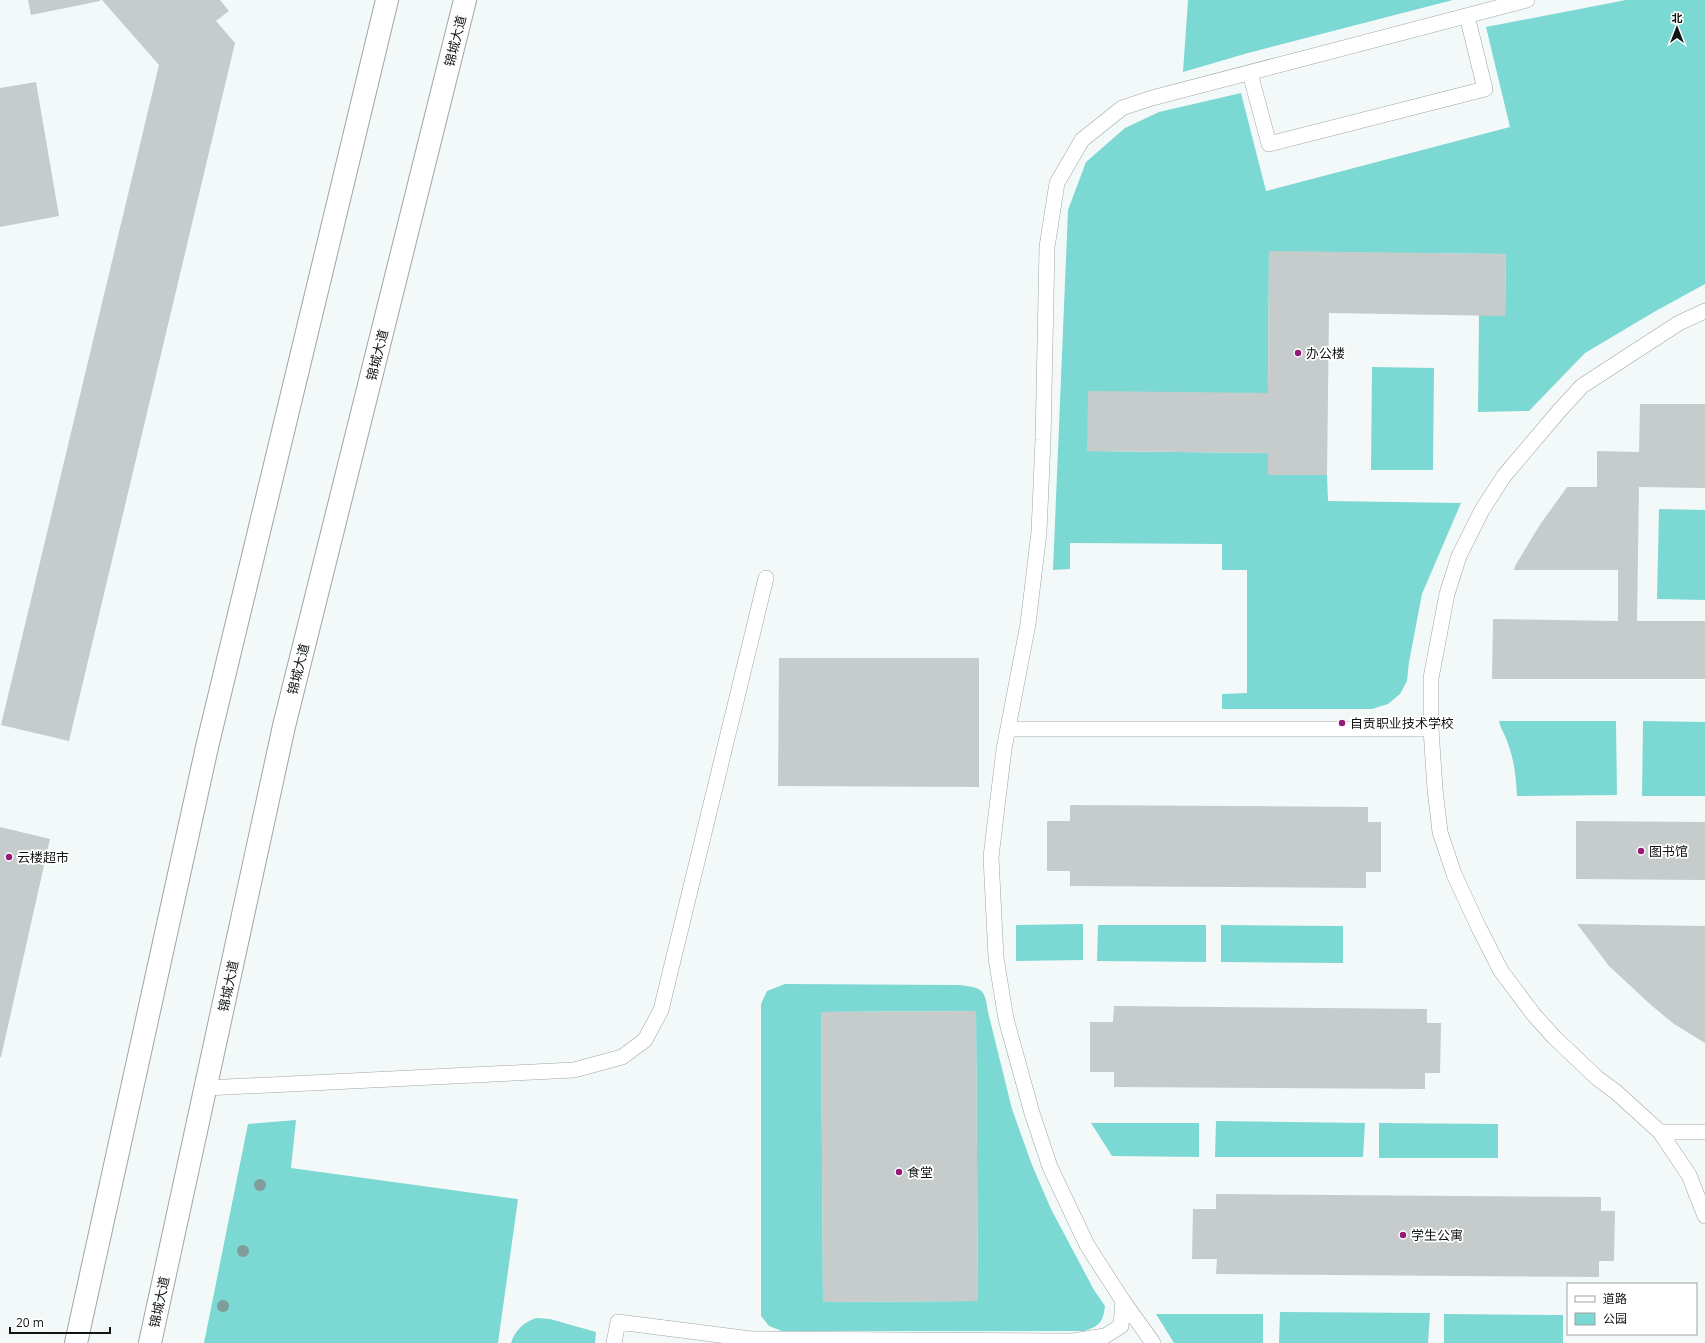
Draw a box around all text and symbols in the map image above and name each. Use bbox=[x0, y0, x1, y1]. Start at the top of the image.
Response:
north arrow bbox=[1657, 8, 1697, 48]
text: 北 bbox=[1672, 10, 1683, 25]
street label: 锦城大道 bbox=[440, 14, 470, 68]
street label: 锦城大道 bbox=[362, 328, 392, 382]
place label: 办公楼 bbox=[1306, 344, 1345, 362]
marker: 办公楼 bbox=[1293, 348, 1303, 358]
street label: 锦城大道 bbox=[283, 642, 313, 696]
place label: 自贡职业技术学校 bbox=[1350, 714, 1454, 732]
marker: 自贡职业技术学校 bbox=[1337, 718, 1347, 728]
place label: 图书馆 bbox=[1649, 842, 1688, 860]
marker: 图书馆 bbox=[1636, 846, 1646, 856]
place label: 云楼超市 bbox=[17, 848, 69, 866]
marker: 云楼超市 bbox=[4, 852, 14, 862]
street label: 锦城大道 bbox=[214, 959, 242, 1013]
place label: 食堂 bbox=[907, 1163, 933, 1181]
marker: 食堂 bbox=[894, 1167, 904, 1177]
place label: 学生公寓 bbox=[1411, 1226, 1463, 1244]
marker: 学生公寓 bbox=[1398, 1230, 1408, 1240]
street label: 锦城大道 bbox=[145, 1275, 173, 1329]
legend bbox=[1567, 1283, 1697, 1335]
text: 道路 bbox=[1603, 1290, 1627, 1307]
scale bar bbox=[10, 1309, 110, 1335]
text: 公园 bbox=[1603, 1310, 1627, 1327]
text: 20 m bbox=[16, 1314, 44, 1331]

